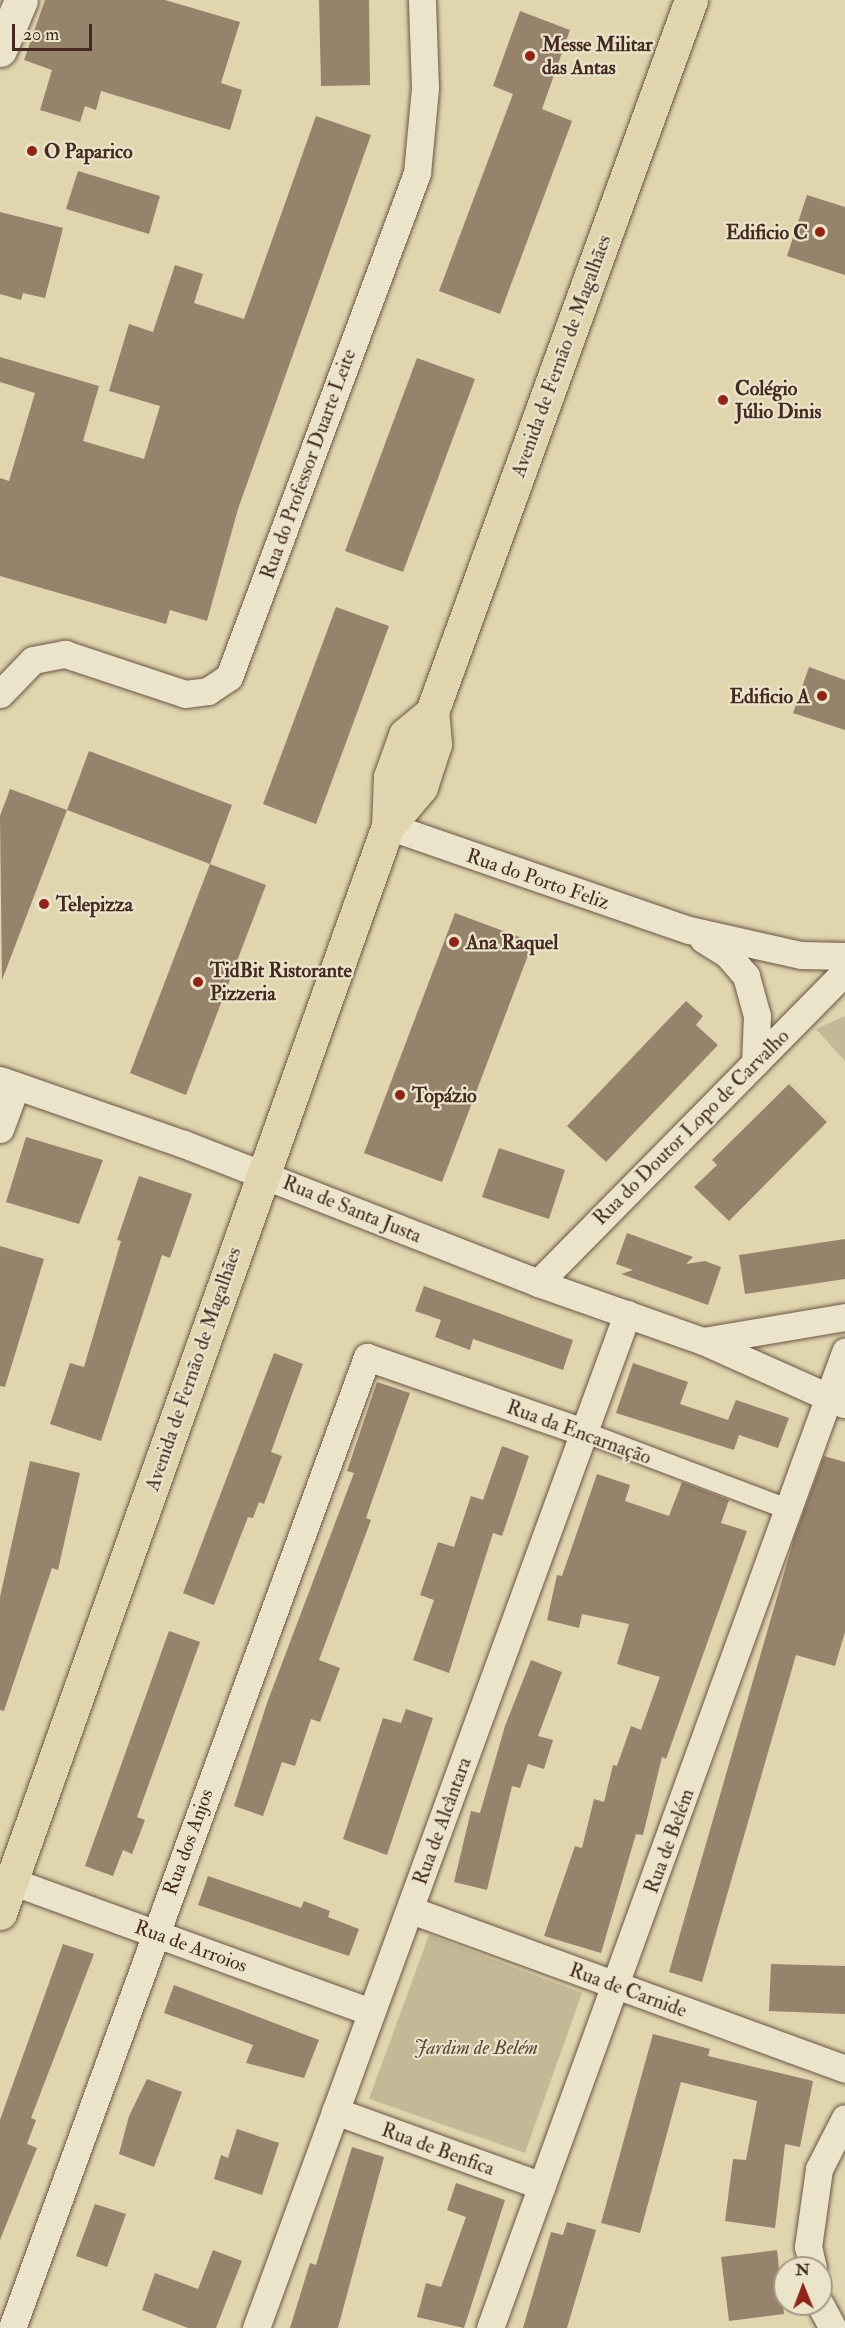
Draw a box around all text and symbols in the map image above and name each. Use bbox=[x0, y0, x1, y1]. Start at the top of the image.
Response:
scale bar bbox=[15, 12, 94, 50]
text: 20 m bbox=[23, 23, 59, 46]
place label: Messe Militar das Antas bbox=[542, 33, 653, 80]
marker: Messe Militar das Antas bbox=[523, 49, 537, 63]
place label: O Paparico bbox=[44, 139, 133, 163]
marker: O Paparico bbox=[25, 144, 39, 158]
place label: Edificio C bbox=[726, 220, 808, 244]
marker: Edificio C bbox=[813, 225, 827, 239]
street label: Avenida de Fernão de Magalhães bbox=[506, 231, 616, 481]
street label: Rua do Professor Duarte Leite bbox=[255, 346, 361, 582]
place label: Colégio Júlio Dinis bbox=[735, 376, 821, 423]
marker: Colégio Júlio Dinis bbox=[716, 393, 730, 407]
place label: Edificio A bbox=[730, 684, 810, 708]
marker: Edificio A bbox=[815, 689, 829, 703]
street label: Rua do Porto Feliz bbox=[463, 843, 613, 915]
place label: Telepizza bbox=[56, 892, 133, 916]
marker: Telepizza bbox=[37, 897, 51, 911]
place label: Ana Raquel bbox=[466, 930, 558, 954]
marker: Ana Raquel bbox=[447, 935, 461, 949]
place label: TidBit Ristorante Pizzeria bbox=[210, 958, 352, 1005]
marker: TidBit Ristorante Pizzeria bbox=[191, 975, 205, 989]
street label: Rua do Doutor Lopo de Carvalho bbox=[588, 1024, 794, 1230]
place label: Topázio bbox=[412, 1083, 477, 1107]
marker: Topázio bbox=[393, 1088, 407, 1102]
street label: Rua de Santa Justa bbox=[279, 1170, 425, 1248]
street label: Avenida de Fernão de Magalhães bbox=[140, 1244, 246, 1494]
street label: Rua da Encarnação bbox=[503, 1395, 655, 1469]
street label: Rua de Alcântara bbox=[408, 1754, 476, 1888]
street label: Rua de Belém bbox=[639, 1785, 699, 1897]
street label: Rua dos Anjos bbox=[158, 1786, 218, 1898]
street label: Rua de Arroios bbox=[131, 1915, 251, 1977]
street label: Rua de Carnide bbox=[566, 1958, 690, 2022]
park label: Jardim de Belém bbox=[414, 2035, 538, 2059]
street label: Rua de Benfica bbox=[378, 2117, 498, 2181]
north arrow bbox=[773, 2256, 833, 2316]
text: N bbox=[795, 2260, 810, 2280]

